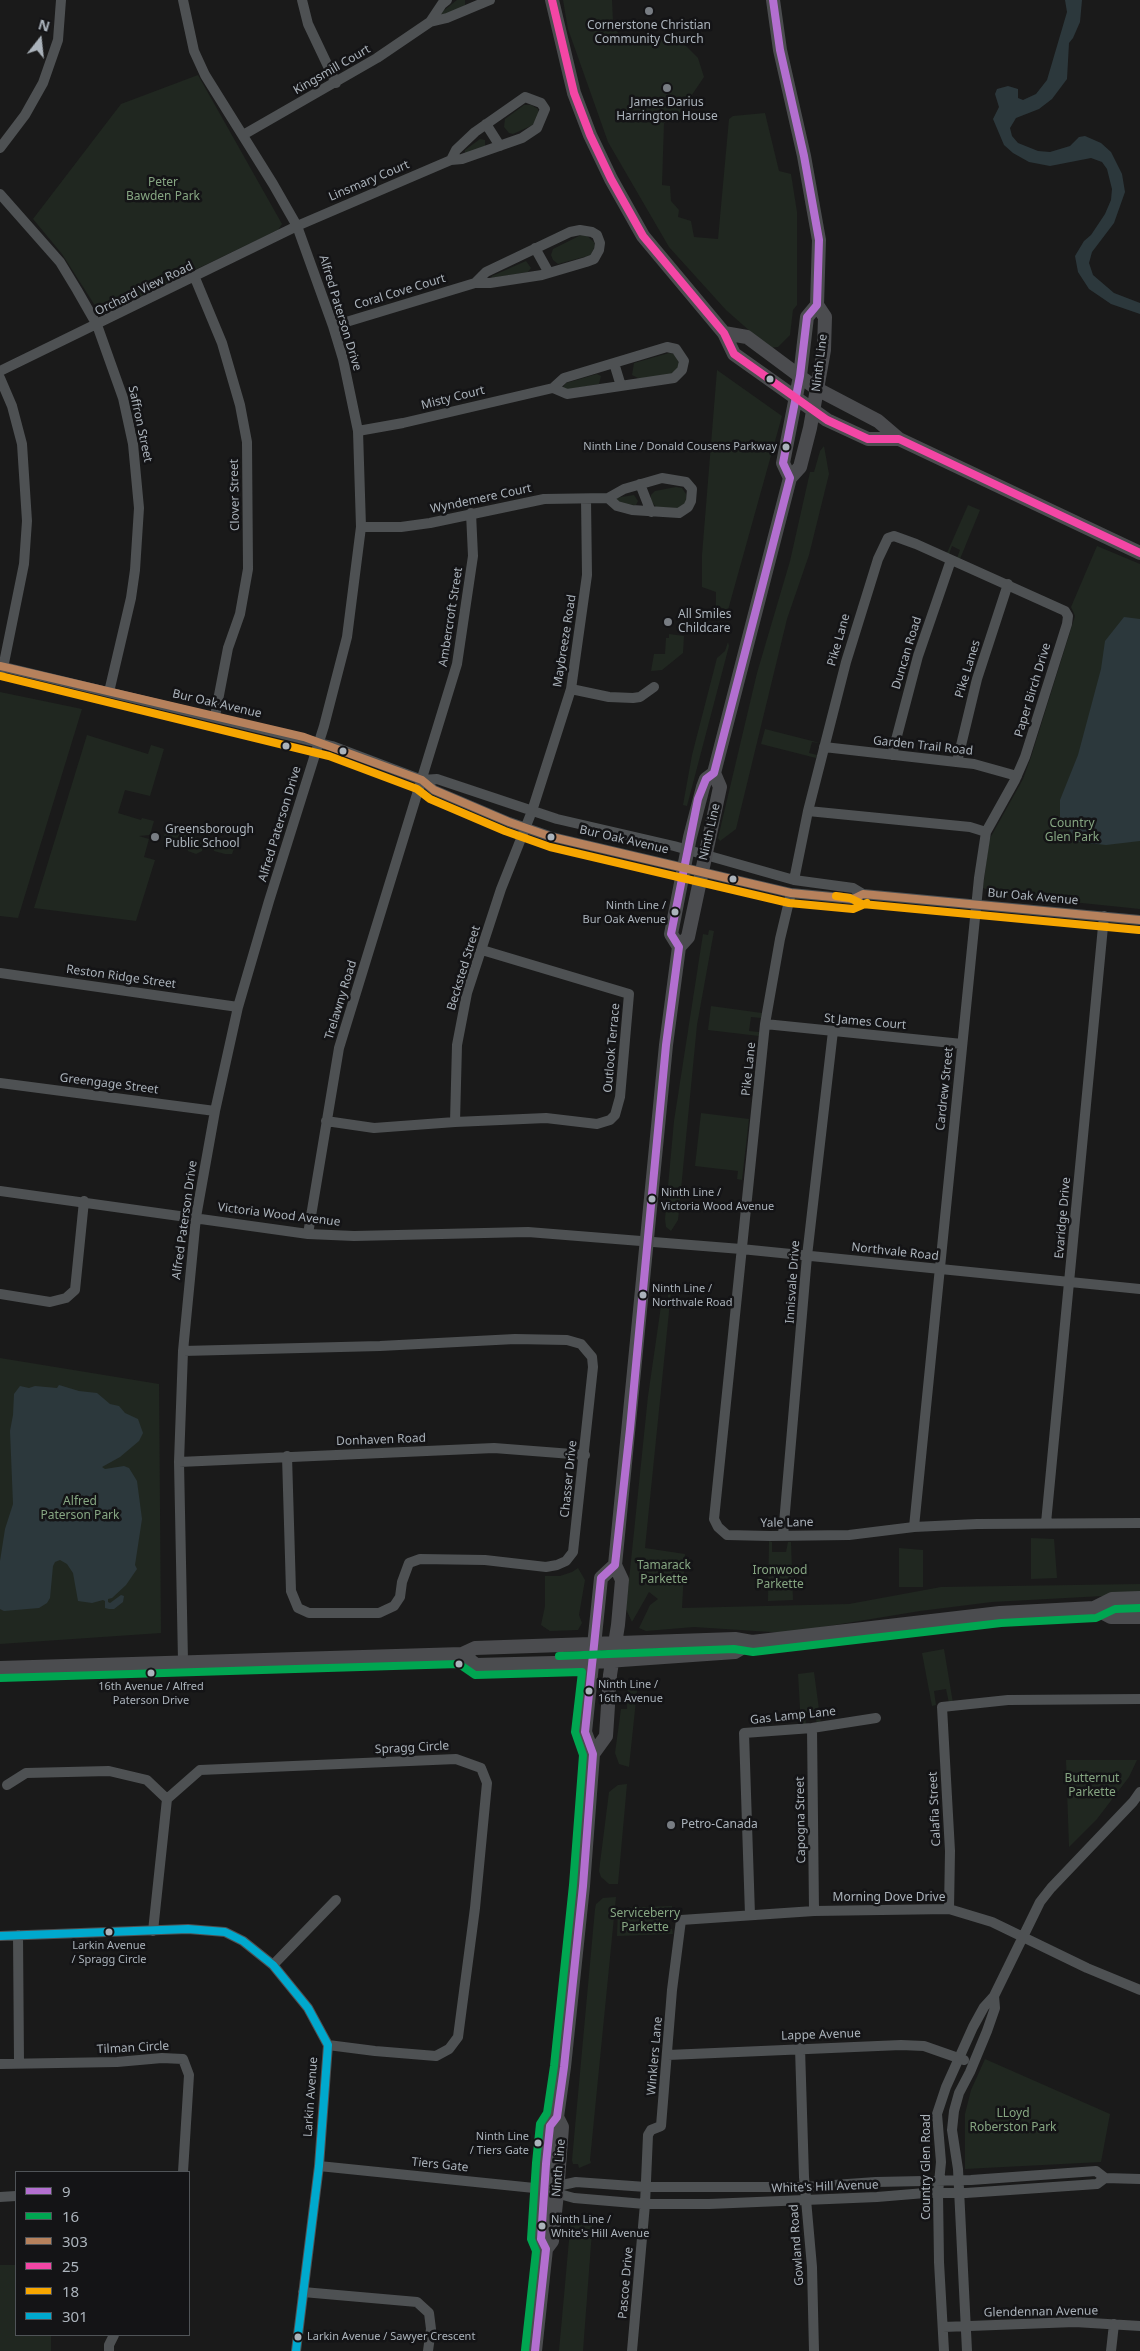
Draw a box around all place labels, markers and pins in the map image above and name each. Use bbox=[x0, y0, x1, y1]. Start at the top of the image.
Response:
marker: Cornerstone Christian Community Church bbox=[643, 5, 655, 17]
place label: Cornerstone Christian Community Church bbox=[587, 19, 711, 47]
marker: James Darius Harrington House bbox=[661, 82, 673, 94]
place label: James Darius Harrington House bbox=[616, 96, 718, 124]
unlabelled marker bbox=[765, 374, 775, 384]
place label: Ninth Line / Donald Cousens Parkway bbox=[583, 440, 777, 454]
marker: Ninth Line / Donald Cousens Parkway bbox=[781, 442, 791, 452]
place label: All Smiles Childcare bbox=[678, 608, 731, 636]
marker: All Smiles Childcare bbox=[662, 616, 674, 628]
unlabelled marker bbox=[281, 741, 291, 751]
unlabelled marker bbox=[338, 746, 348, 756]
place label: Greensborough Public School bbox=[165, 823, 254, 851]
marker: Greensborough Public School bbox=[149, 831, 161, 843]
unlabelled marker bbox=[546, 832, 556, 842]
unlabelled marker bbox=[728, 874, 738, 884]
place label: Ninth Line / Bur Oak Avenue bbox=[583, 899, 666, 925]
marker: Ninth Line / Bur Oak Avenue bbox=[670, 907, 680, 917]
place label: Ninth Line / Victoria Wood Avenue bbox=[661, 1186, 774, 1212]
marker: Ninth Line / Victoria Wood Avenue bbox=[647, 1194, 657, 1204]
place label: Ninth Line / Northvale Road bbox=[652, 1282, 732, 1308]
marker: Ninth Line / Northvale Road bbox=[638, 1290, 648, 1300]
unlabelled marker bbox=[454, 1659, 464, 1669]
marker: 16th Avenue / Alfred Paterson Drive bbox=[146, 1668, 156, 1678]
place label: Ninth Line / 16th Avenue bbox=[598, 1678, 663, 1704]
place label: 16th Avenue / Alfred Paterson Drive bbox=[98, 1680, 204, 1706]
marker: Ninth Line / 16th Avenue bbox=[584, 1686, 594, 1696]
place label: Petro-Canada bbox=[681, 1818, 758, 1832]
marker: Petro-Canada bbox=[665, 1819, 677, 1831]
marker: Larkin Avenue / Spragg Circle bbox=[104, 1927, 114, 1937]
place label: Larkin Avenue / Spragg Circle bbox=[71, 1939, 147, 1965]
place label: Ninth Line / Tiers Gate bbox=[470, 2130, 529, 2156]
marker: Ninth Line / Tiers Gate bbox=[533, 2138, 543, 2148]
place label: Ninth Line / White's Hill Avenue bbox=[551, 2213, 649, 2239]
marker: Ninth Line / White's Hill Avenue bbox=[537, 2221, 547, 2231]
place label: Larkin Avenue / Sawyer Crescent bbox=[307, 2330, 475, 2344]
marker: Larkin Avenue / Sawyer Crescent bbox=[293, 2332, 303, 2342]

